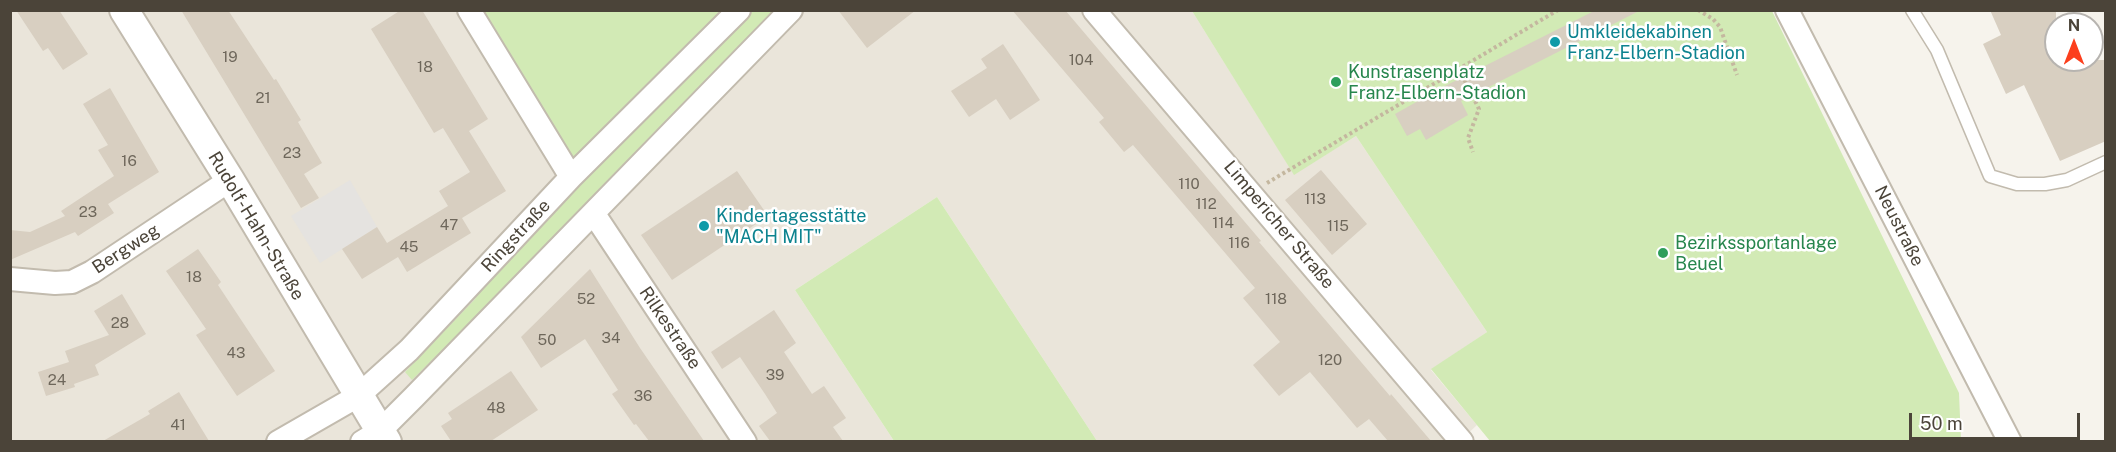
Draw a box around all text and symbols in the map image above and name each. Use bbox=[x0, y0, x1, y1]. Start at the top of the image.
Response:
north arrow bbox=[2044, 12, 2104, 72]
text: N bbox=[2068, 16, 2080, 35]
place label: Umkleidekabinen Franz-Elbern-Stadion bbox=[1567, 21, 1745, 63]
marker: Umkleidekabinen Franz-Elbern-Stadion bbox=[1548, 35, 1562, 49]
house number: 19 bbox=[222, 48, 238, 66]
house number: 104 bbox=[1069, 51, 1093, 69]
house number: 18 bbox=[417, 58, 433, 76]
place label: Kunstrasenplatz Franz-Elbern-Stadion bbox=[1348, 61, 1526, 104]
marker: Kunstrasenplatz Franz-Elbern-Stadion bbox=[1329, 75, 1343, 89]
house number: 21 bbox=[255, 89, 271, 107]
house number: 23 bbox=[283, 144, 301, 162]
street label: Rudolf-Hahn-Straße bbox=[203, 148, 309, 304]
house number: 16 bbox=[121, 152, 137, 170]
street label: Limpericher Straße bbox=[1219, 156, 1339, 294]
house number: 110 bbox=[1178, 175, 1200, 193]
street label: Neustraße bbox=[1870, 182, 1928, 270]
house number: 113 bbox=[1304, 190, 1326, 208]
street label: Ringstraße bbox=[477, 195, 555, 277]
house number: 112 bbox=[1195, 195, 1217, 213]
house number: 23 bbox=[79, 203, 97, 221]
place label: Kindertagesstätte "MACH MIT" bbox=[716, 205, 866, 248]
house number: 114 bbox=[1212, 214, 1234, 232]
house number: 47 bbox=[440, 216, 458, 234]
house number: 115 bbox=[1327, 217, 1349, 235]
street label: Bergweg bbox=[88, 219, 164, 279]
marker: Kindertagesstätte "MACH MIT" bbox=[697, 219, 711, 233]
place label: Bezirkssportanlage Beuel bbox=[1675, 232, 1837, 274]
house number: 116 bbox=[1228, 234, 1250, 252]
house number: 45 bbox=[400, 238, 418, 256]
marker: Bezirkssportanlage Beuel bbox=[1656, 246, 1670, 260]
house number: 18 bbox=[186, 268, 202, 286]
street label: Rilkestraße bbox=[634, 282, 706, 374]
house number: 52 bbox=[577, 290, 595, 308]
house number: 118 bbox=[1265, 290, 1287, 308]
house number: 28 bbox=[111, 314, 129, 332]
house number: 34 bbox=[602, 329, 620, 347]
house number: 50 bbox=[538, 331, 556, 349]
house number: 43 bbox=[227, 344, 245, 362]
house number: 120 bbox=[1318, 351, 1342, 369]
house number: 39 bbox=[766, 366, 784, 384]
house number: 24 bbox=[48, 371, 66, 389]
house number: 36 bbox=[634, 387, 652, 405]
house number: 48 bbox=[486, 399, 506, 417]
scale bar bbox=[1912, 401, 2083, 439]
text: 50 m bbox=[1920, 413, 1963, 434]
house number: 41 bbox=[170, 416, 186, 434]

